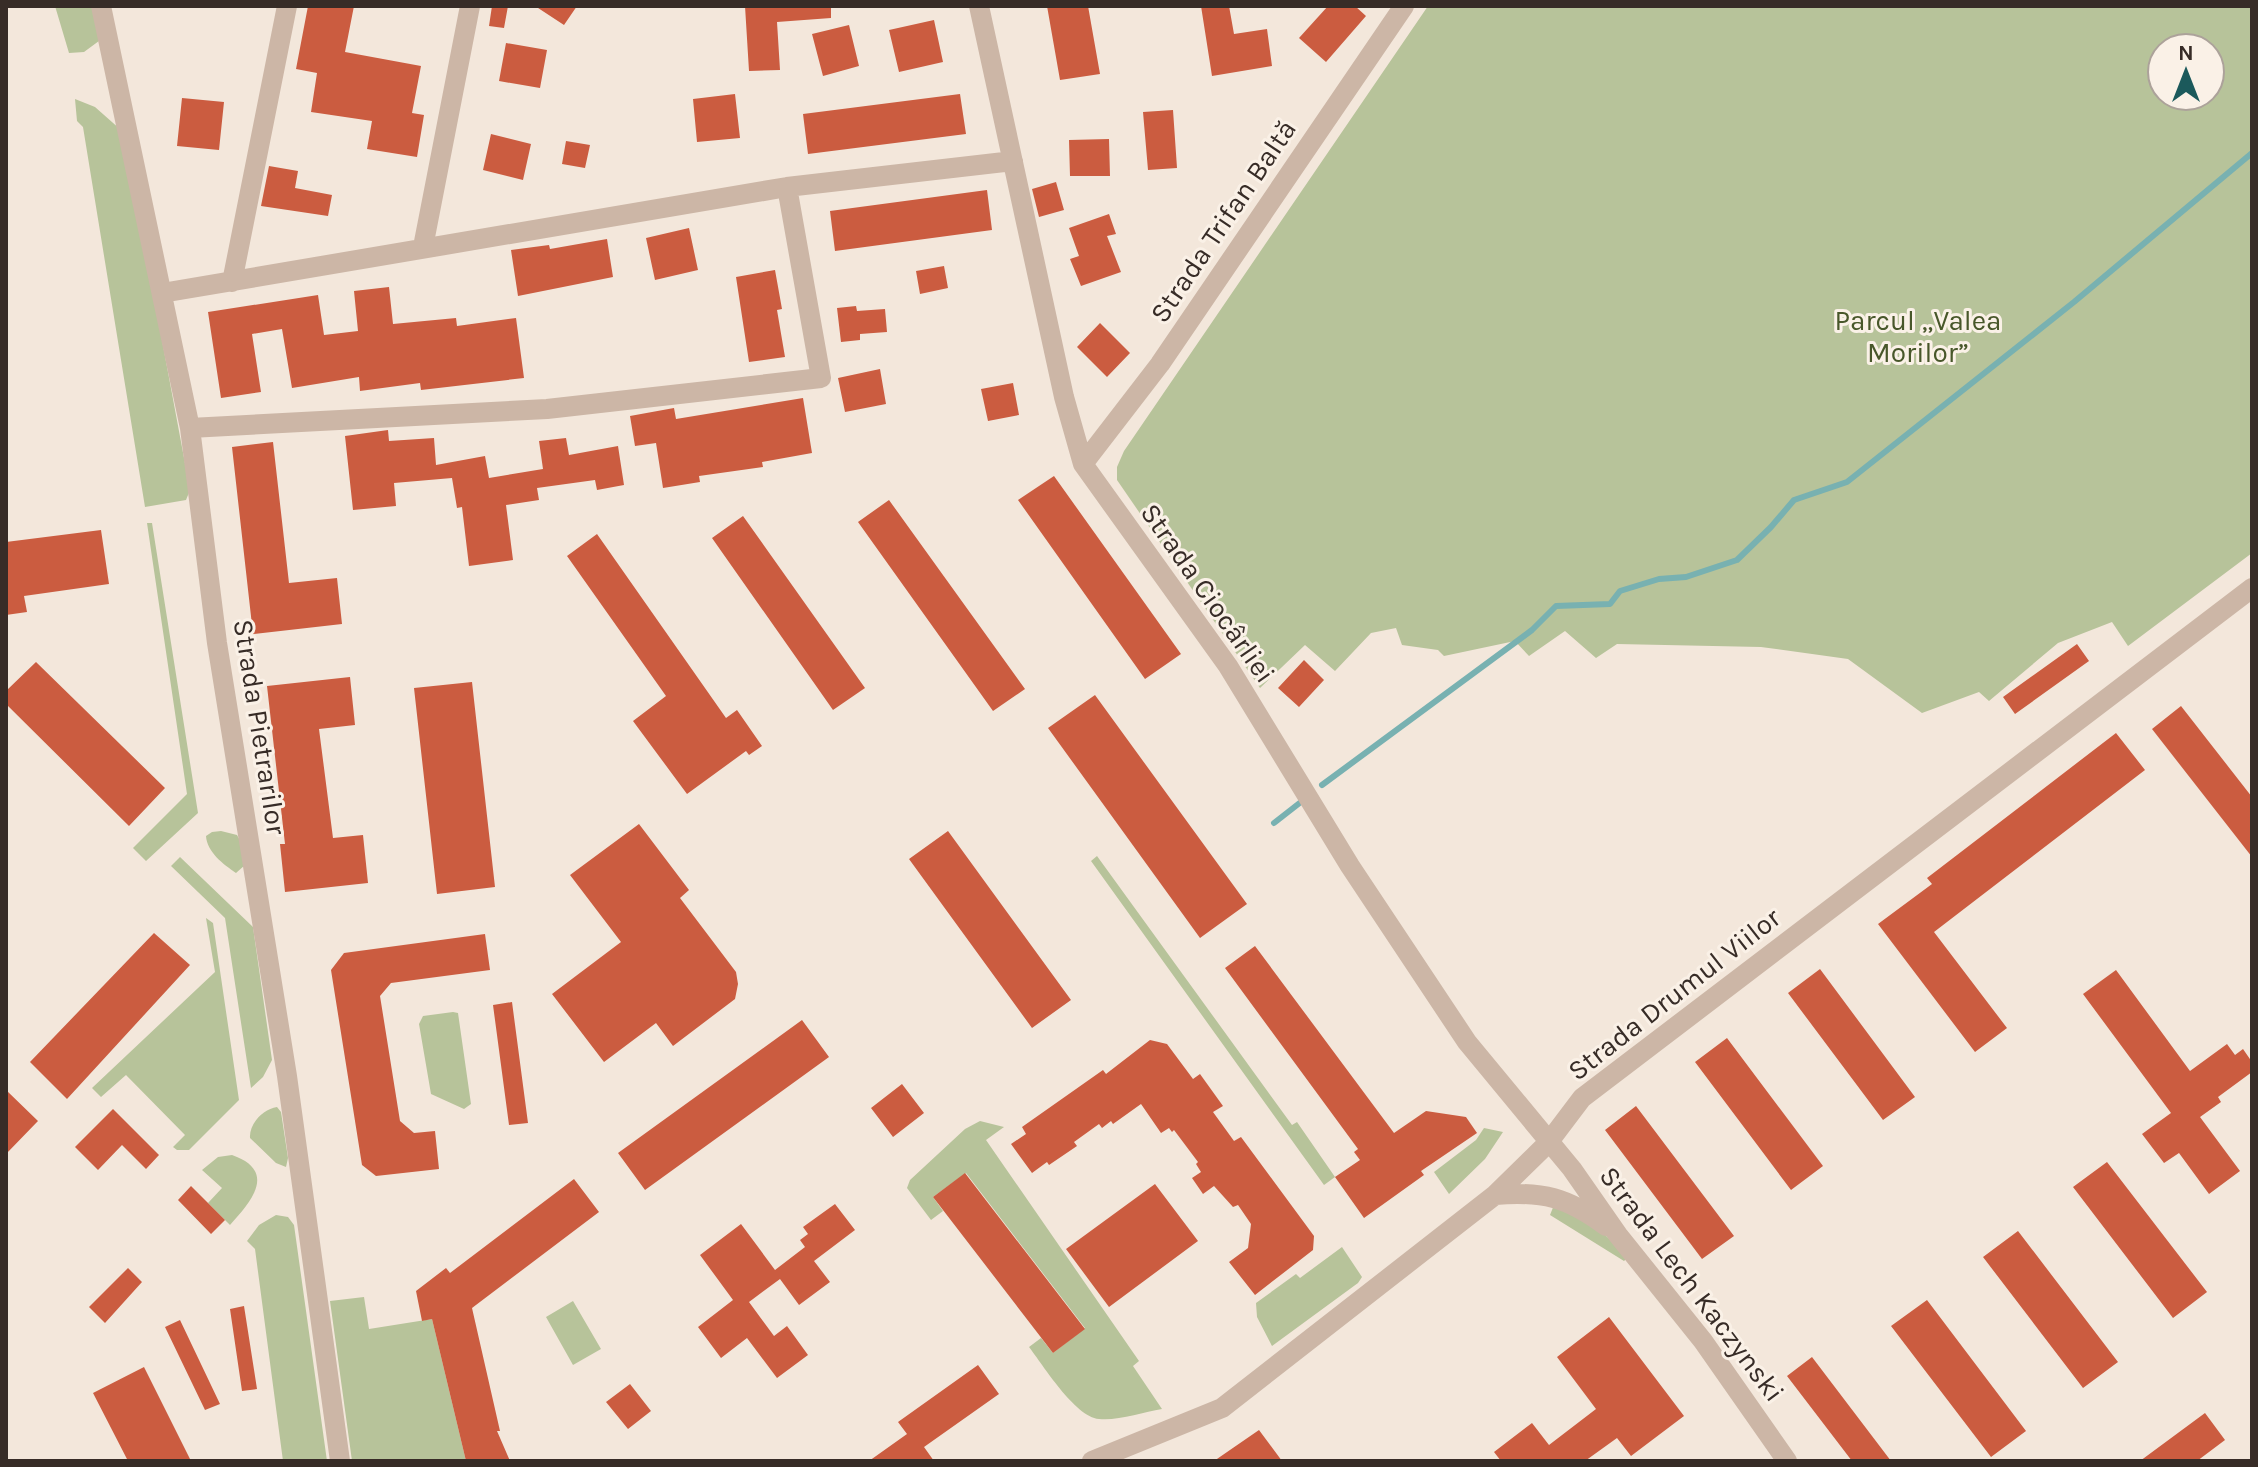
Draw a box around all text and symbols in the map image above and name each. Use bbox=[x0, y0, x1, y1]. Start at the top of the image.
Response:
north arrow bbox=[2146, 32, 2226, 112]
text: N bbox=[2178, 40, 2194, 66]
street label: Strada Trifan Baltă bbox=[1143, 113, 1303, 329]
park label: Parcul „Valea Morilor” bbox=[1834, 304, 2002, 369]
street label: Strada Ciocârliei bbox=[1134, 497, 1282, 689]
street label: Strada Pietrarilor bbox=[227, 617, 293, 838]
street label: Strada Drumul Viilor bbox=[1561, 900, 1788, 1087]
street label: Strada Lech Kaczynski bbox=[1593, 1160, 1791, 1408]

